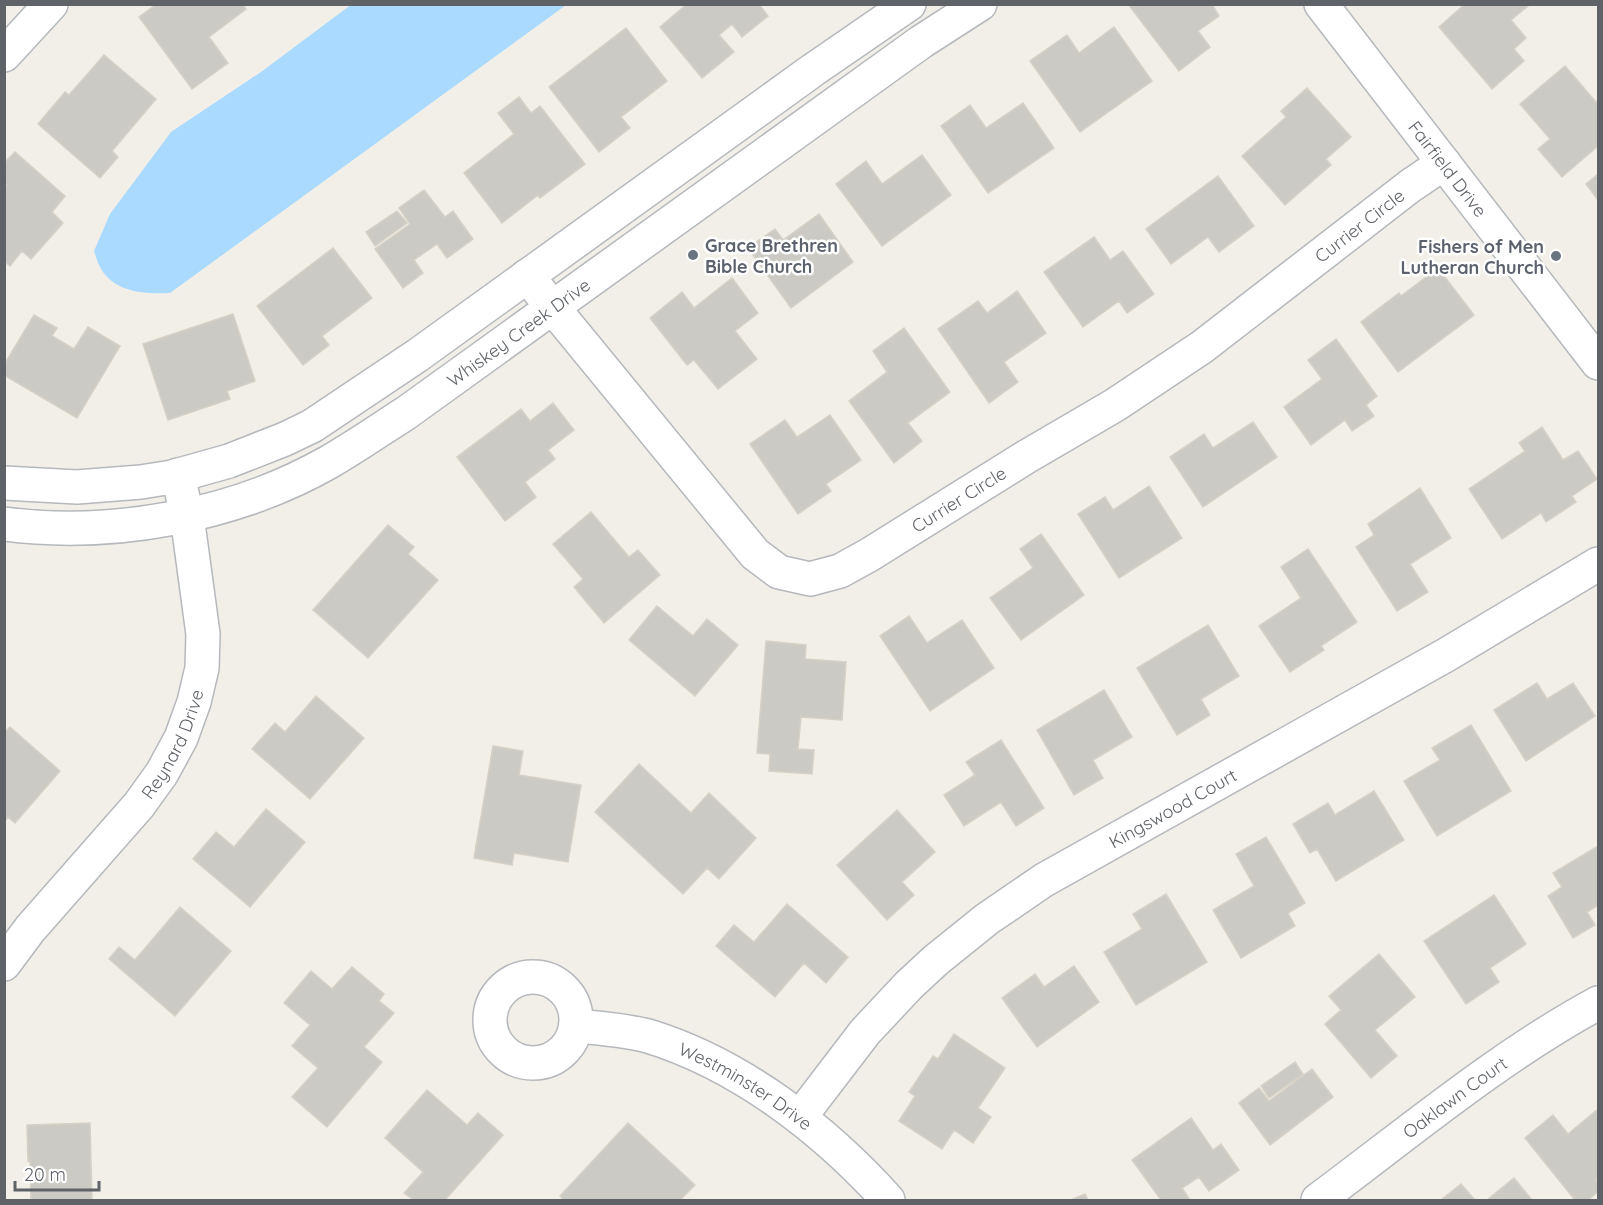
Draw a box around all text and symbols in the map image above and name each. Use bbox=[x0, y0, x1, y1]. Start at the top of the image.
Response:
street label: Fairfield Drive bbox=[1404, 116, 1492, 221]
street label: Currier Circle bbox=[1310, 183, 1409, 267]
place label: Grace Brethren Bible Church bbox=[705, 234, 838, 278]
place label: Fishers of Men Lutheran Church bbox=[1400, 235, 1544, 279]
marker: Grace Brethren Bible Church bbox=[686, 248, 700, 262]
marker: Fishers of Men Lutheran Church bbox=[1549, 249, 1563, 263]
street label: Whiskey Creek Drive bbox=[442, 273, 594, 391]
street label: Currier Circle bbox=[907, 461, 1010, 537]
street label: Reynard Drive bbox=[136, 687, 208, 803]
street label: Kingswood Court bbox=[1105, 763, 1241, 853]
street label: Westminster Drive bbox=[676, 1037, 817, 1135]
street label: Oaklawn Court bbox=[1398, 1051, 1511, 1143]
scale bar bbox=[15, 1154, 99, 1192]
text: 20 m bbox=[24, 1163, 66, 1186]

